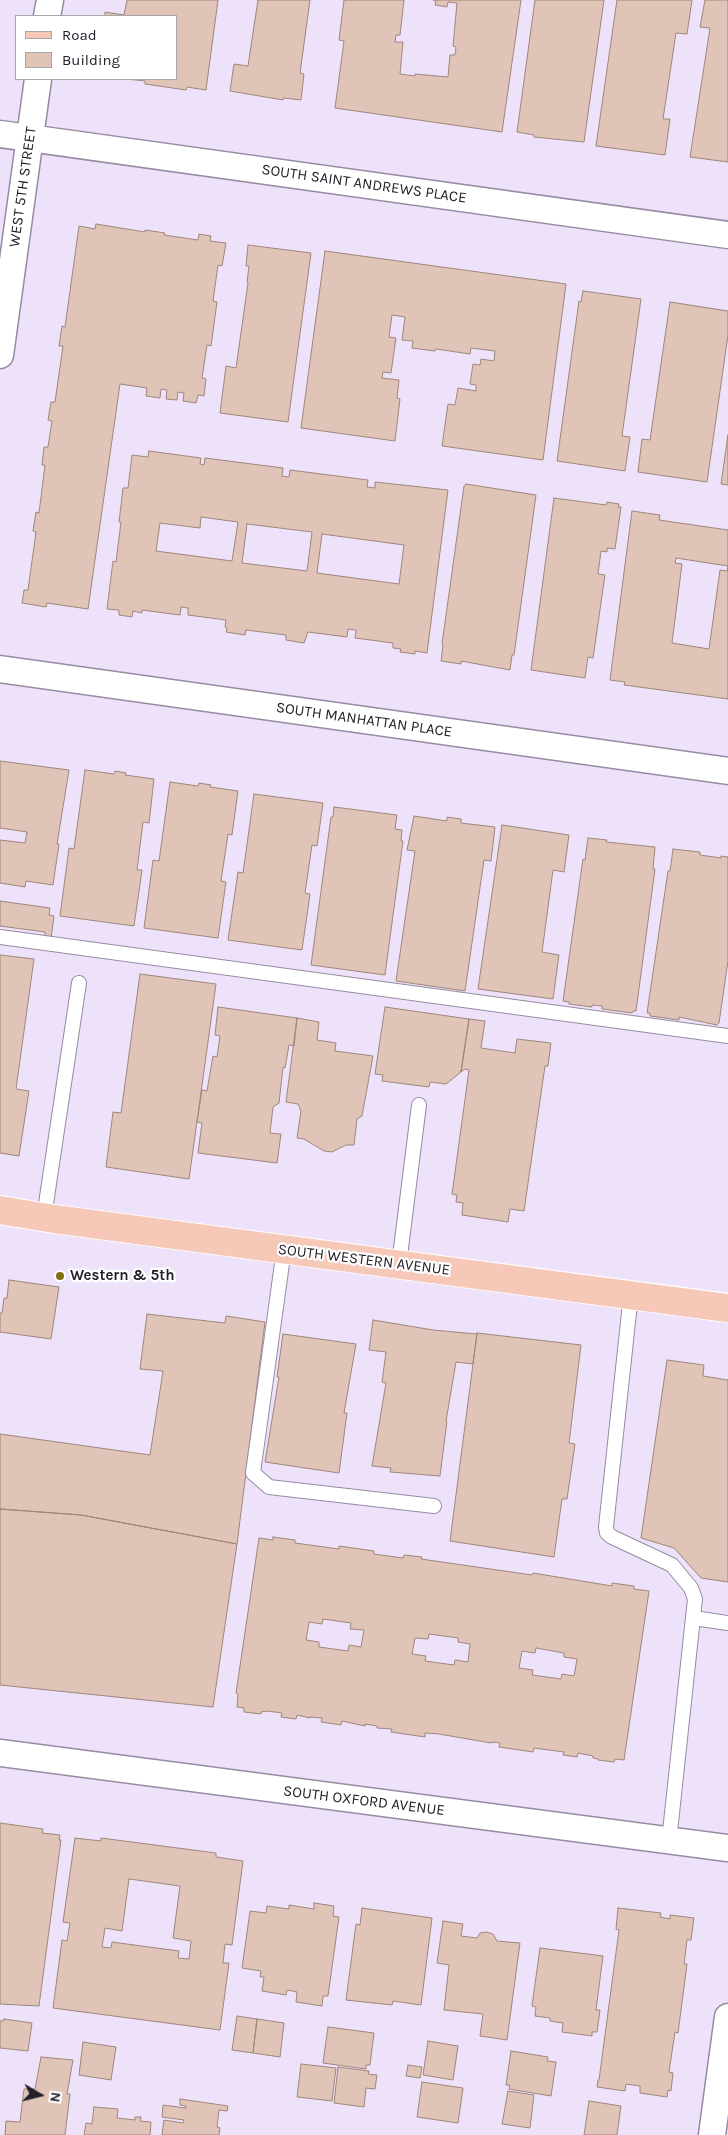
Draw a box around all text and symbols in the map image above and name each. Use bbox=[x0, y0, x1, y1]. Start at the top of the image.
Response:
legend bbox=[15, 15, 178, 80]
text: Road bbox=[62, 26, 97, 44]
text: Building bbox=[62, 51, 120, 69]
street label: WEST 5TH STREET bbox=[6, 126, 40, 248]
street label: SOUTH SAINT ANDREWS PLACE bbox=[260, 161, 468, 207]
street label: SOUTH MANHATTAN PLACE bbox=[275, 699, 453, 741]
street label: SOUTH WESTERN AVENUE bbox=[277, 1241, 451, 1279]
place label: Western & 5th bbox=[70, 1267, 175, 1285]
marker: Western & 5th bbox=[54, 1270, 66, 1282]
street label: SOUTH OXFORD AVENUE bbox=[282, 1782, 446, 1820]
north arrow bbox=[15, 2070, 65, 2120]
text: N bbox=[46, 2091, 64, 2103]

